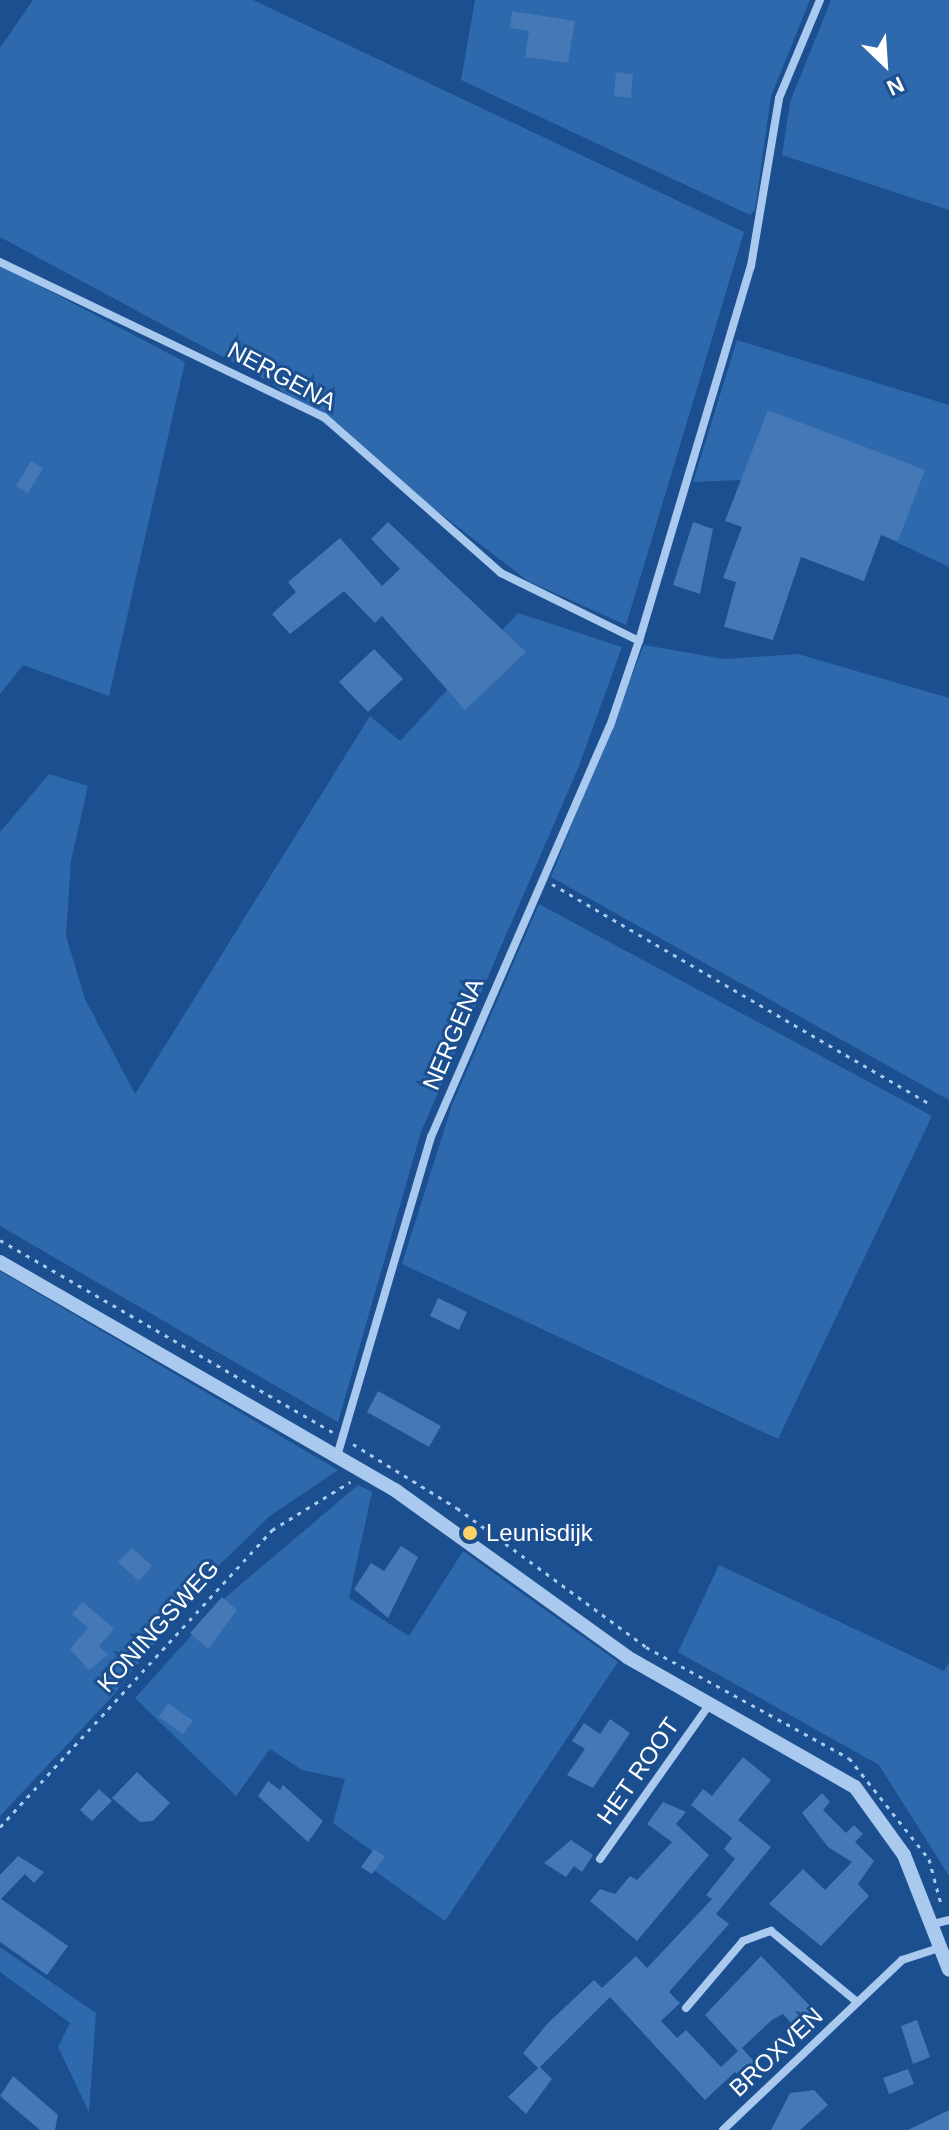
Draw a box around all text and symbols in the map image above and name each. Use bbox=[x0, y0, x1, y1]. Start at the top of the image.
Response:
north arrow bbox=[845, 24, 925, 104]
text: N bbox=[883, 72, 908, 101]
street label: NERGENA bbox=[223, 335, 341, 417]
street label: NERGENA bbox=[417, 974, 489, 1094]
place label: Leunisdijk bbox=[486, 1519, 593, 1547]
marker: Leunisdijk bbox=[461, 1524, 479, 1542]
street label: KONINGSWEG bbox=[91, 1554, 225, 1698]
street label: HET ROOT bbox=[591, 1712, 685, 1830]
street label: BROXVEN bbox=[723, 2001, 829, 2103]

